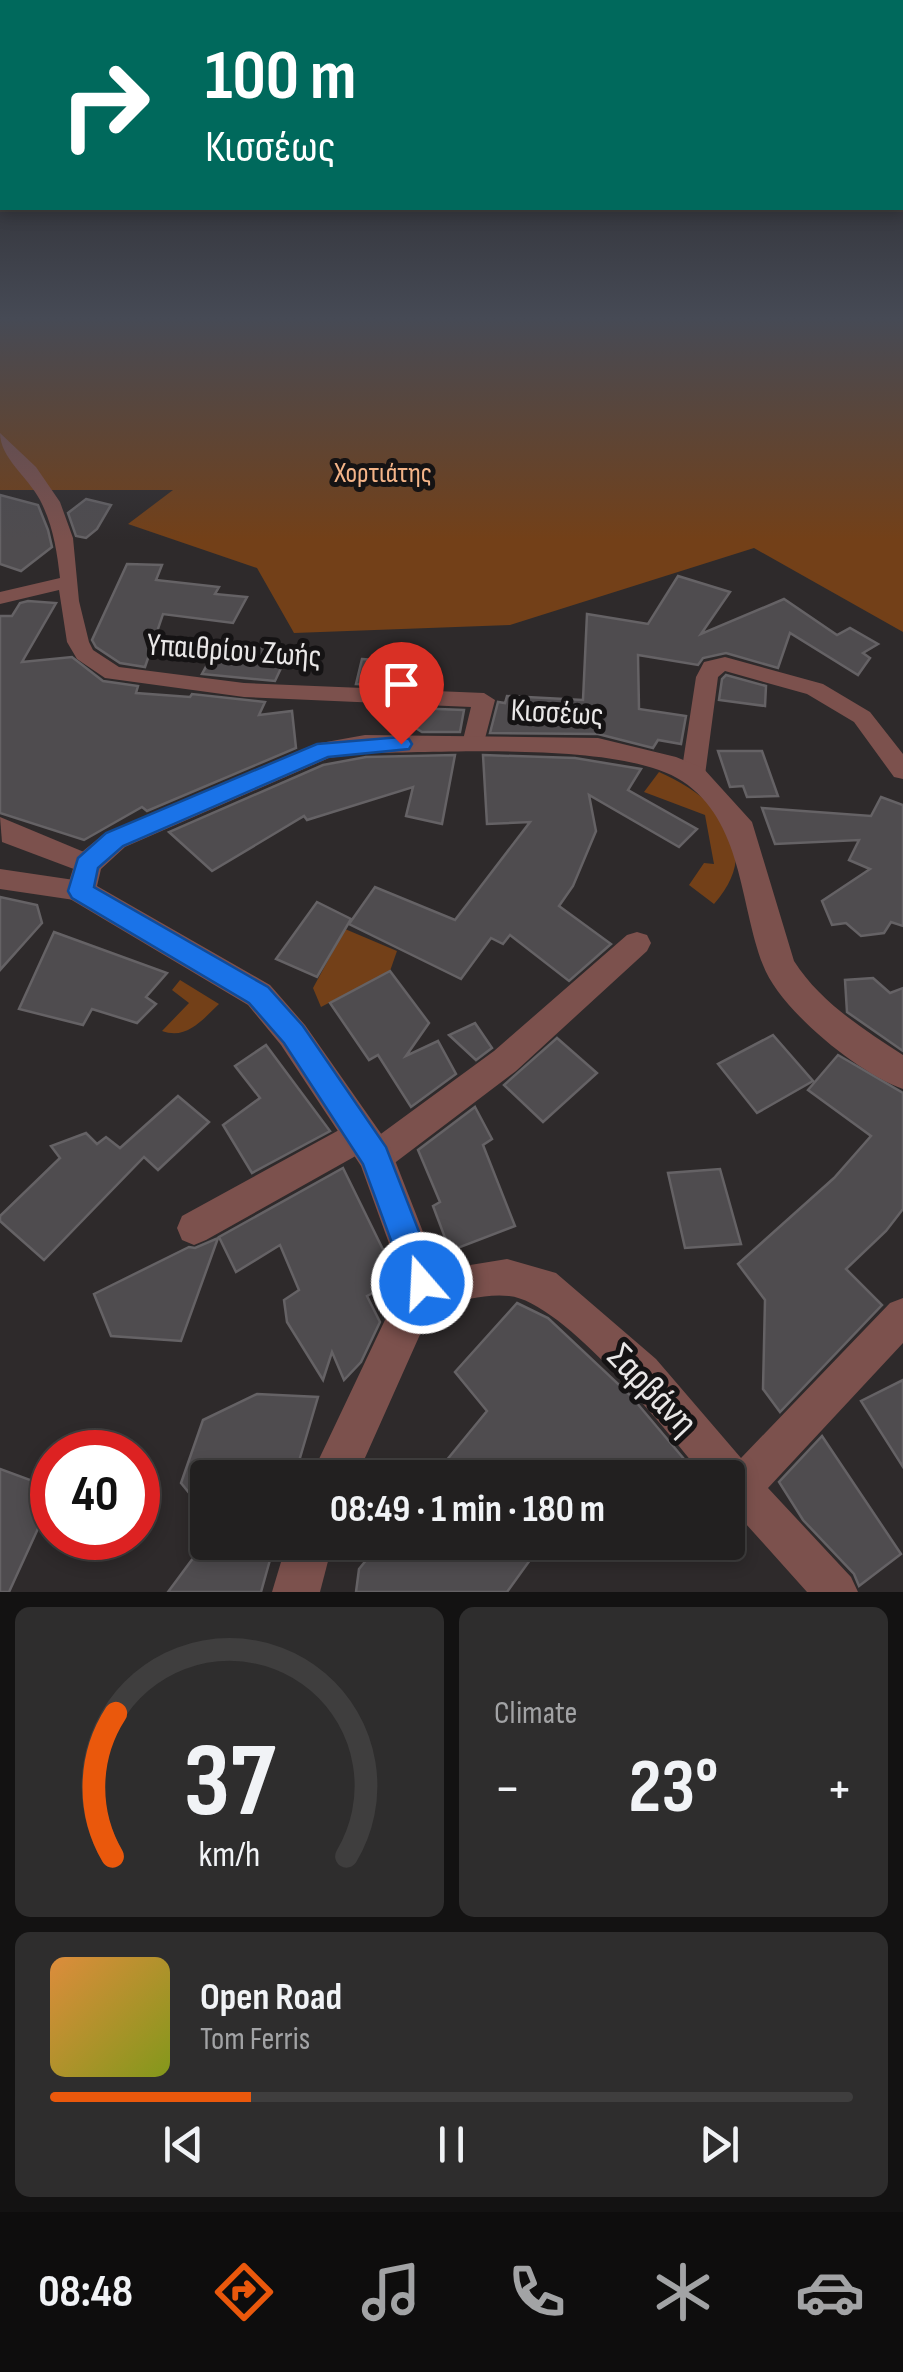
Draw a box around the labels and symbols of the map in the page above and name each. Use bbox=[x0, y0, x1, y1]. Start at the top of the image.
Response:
park label: Χορτιάτης bbox=[333, 457, 432, 490]
street label: Υπαιθρίου Ζωής bbox=[146, 625, 322, 677]
pin bbox=[359, 642, 444, 745]
street label: Κισσέως bbox=[510, 691, 604, 735]
position arrow bbox=[370, 1231, 474, 1335]
street label: Σαρβάνη bbox=[598, 1335, 706, 1445]
speed limit sign: 40 bbox=[30, 1430, 160, 1560]

